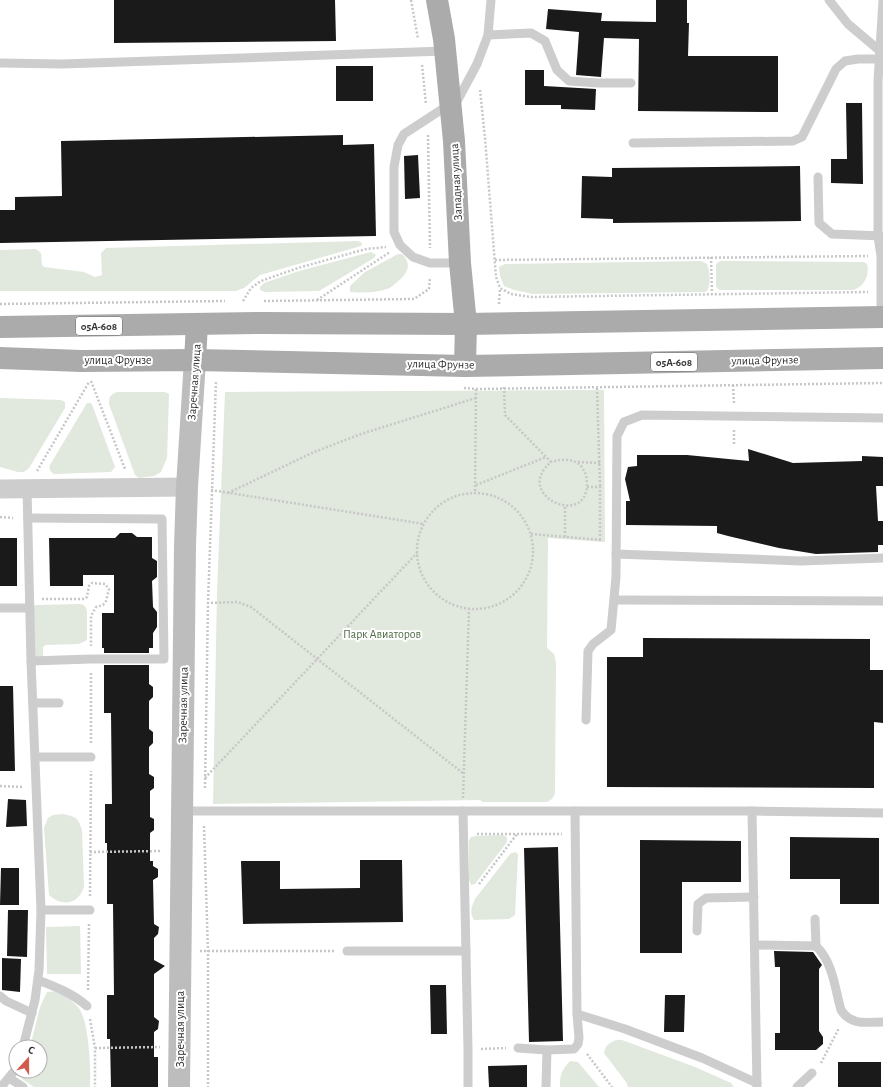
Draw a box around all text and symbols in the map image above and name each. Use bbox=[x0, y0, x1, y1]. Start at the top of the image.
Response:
street label: Западная улица bbox=[448, 143, 465, 221]
road number: 05А-608 bbox=[76, 317, 122, 335]
street label: Заречная улица bbox=[185, 343, 204, 421]
road number: 05А-608 bbox=[651, 353, 697, 371]
street label: улица Фрунзе bbox=[730, 353, 799, 368]
street label: улица Фрунзе bbox=[83, 354, 152, 367]
street label: улица Фрунзе bbox=[406, 357, 475, 372]
park label: Парк Авиаторов bbox=[343, 628, 421, 640]
street label: Заречная улица bbox=[176, 666, 191, 743]
street label: Заречная улица bbox=[174, 990, 187, 1067]
north arrow bbox=[8, 1039, 48, 1079]
text: С bbox=[27, 1044, 36, 1056]

